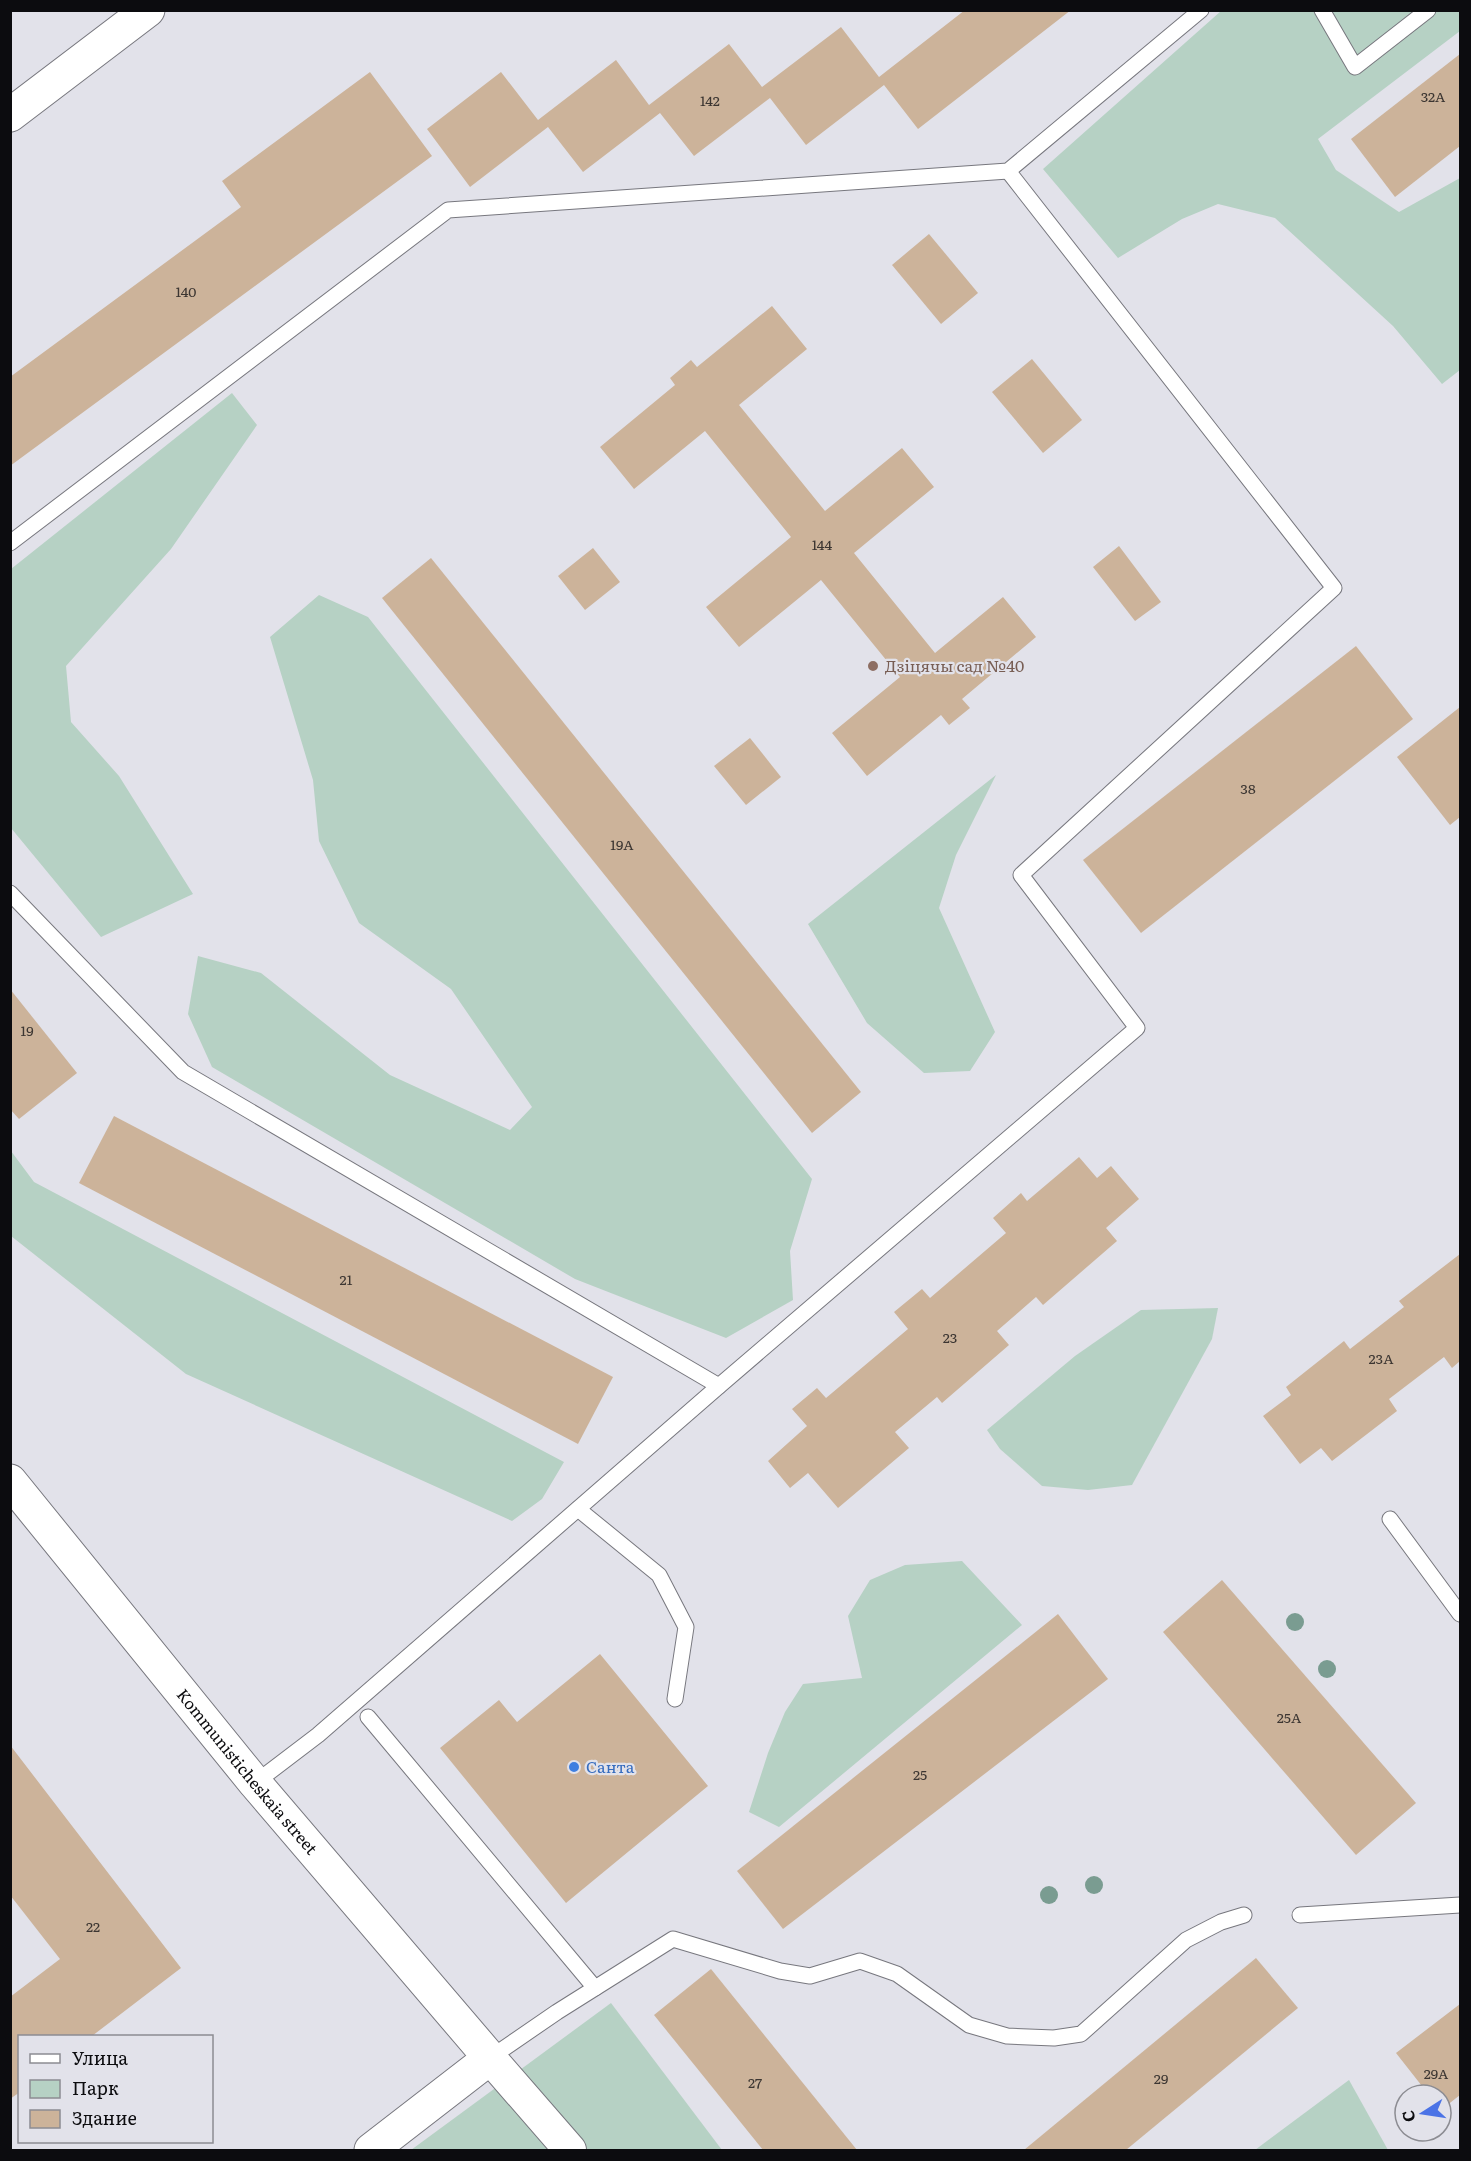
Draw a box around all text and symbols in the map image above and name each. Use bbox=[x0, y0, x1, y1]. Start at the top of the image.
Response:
house number: 32А bbox=[1421, 86, 1446, 106]
house number: 142 bbox=[700, 90, 720, 110]
house number: 140 bbox=[176, 281, 196, 301]
house number: 144 bbox=[812, 534, 833, 554]
place label: Дзіцячы сад №40 bbox=[885, 653, 1024, 677]
marker: Дзіцячы сад №40 bbox=[866, 659, 880, 673]
house number: 38 bbox=[1240, 778, 1256, 798]
house number: 19А bbox=[610, 834, 634, 854]
house number: 19 bbox=[20, 1020, 34, 1040]
house number: 21 bbox=[340, 1269, 353, 1289]
house number: 23 bbox=[943, 1327, 957, 1347]
house number: 23А bbox=[1369, 1348, 1394, 1368]
street label: Kommunisticheskaia street bbox=[172, 1683, 324, 1859]
house number: 25А bbox=[1277, 1707, 1302, 1727]
place label: Санта bbox=[586, 1754, 635, 1778]
marker: Санта bbox=[567, 1760, 581, 1774]
house number: 25 bbox=[913, 1764, 927, 1784]
house number: 22 bbox=[86, 1916, 100, 1936]
legend bbox=[18, 2035, 213, 2143]
text: Улица bbox=[72, 2044, 128, 2071]
house number: 29А bbox=[1424, 2063, 1449, 2083]
house number: 29 bbox=[1154, 2068, 1168, 2088]
house number: 27 bbox=[748, 2072, 762, 2092]
text: Парк bbox=[72, 2074, 119, 2101]
north arrow bbox=[1393, 2083, 1453, 2143]
text: Здание bbox=[72, 2104, 137, 2131]
text: С bbox=[1394, 2108, 1420, 2124]

